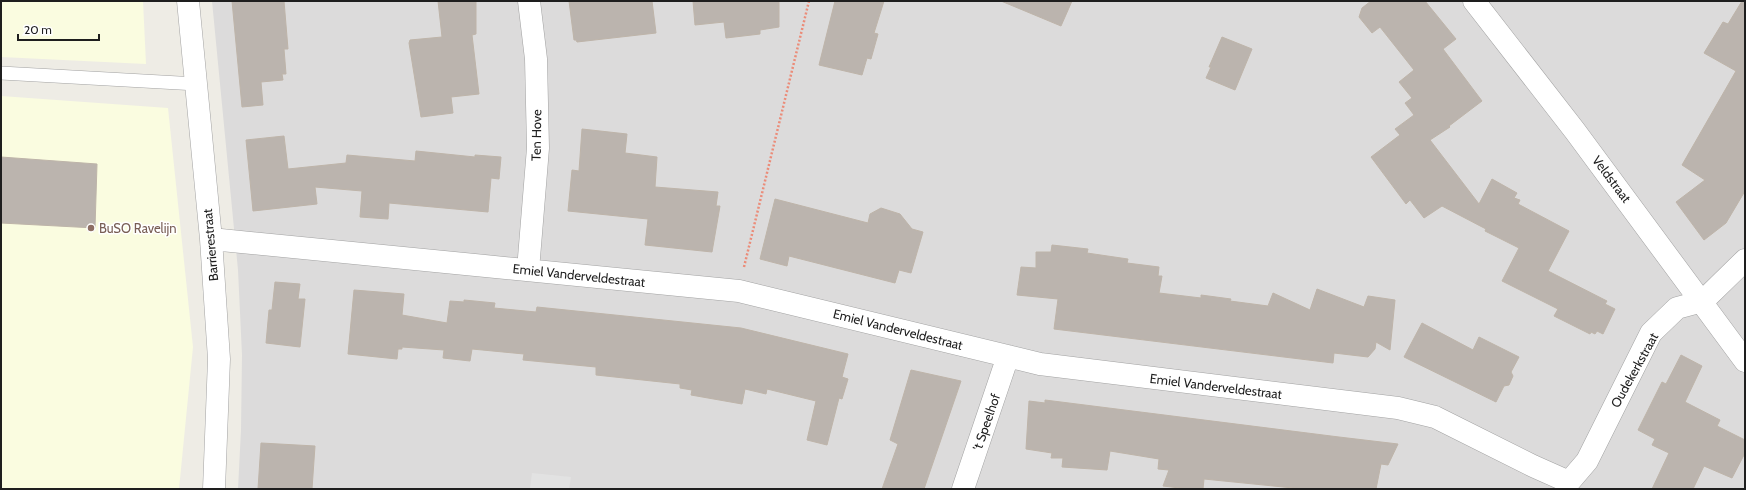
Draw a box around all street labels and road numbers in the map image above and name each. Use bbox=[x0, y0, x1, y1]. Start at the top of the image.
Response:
street label: Ten Hove bbox=[528, 109, 544, 161]
street label: Veldstraat bbox=[1589, 152, 1635, 206]
street label: Barrierestraat bbox=[199, 207, 221, 282]
street label: Emiel Vanderveldestraat bbox=[512, 260, 647, 290]
street label: Emiel Vanderveldestraat bbox=[831, 305, 965, 353]
street label: Oudekerkstraat bbox=[1607, 329, 1661, 410]
street label: Emiel Vanderveldestraat bbox=[1149, 370, 1284, 402]
street label: 't Speelhof bbox=[969, 391, 1003, 453]

